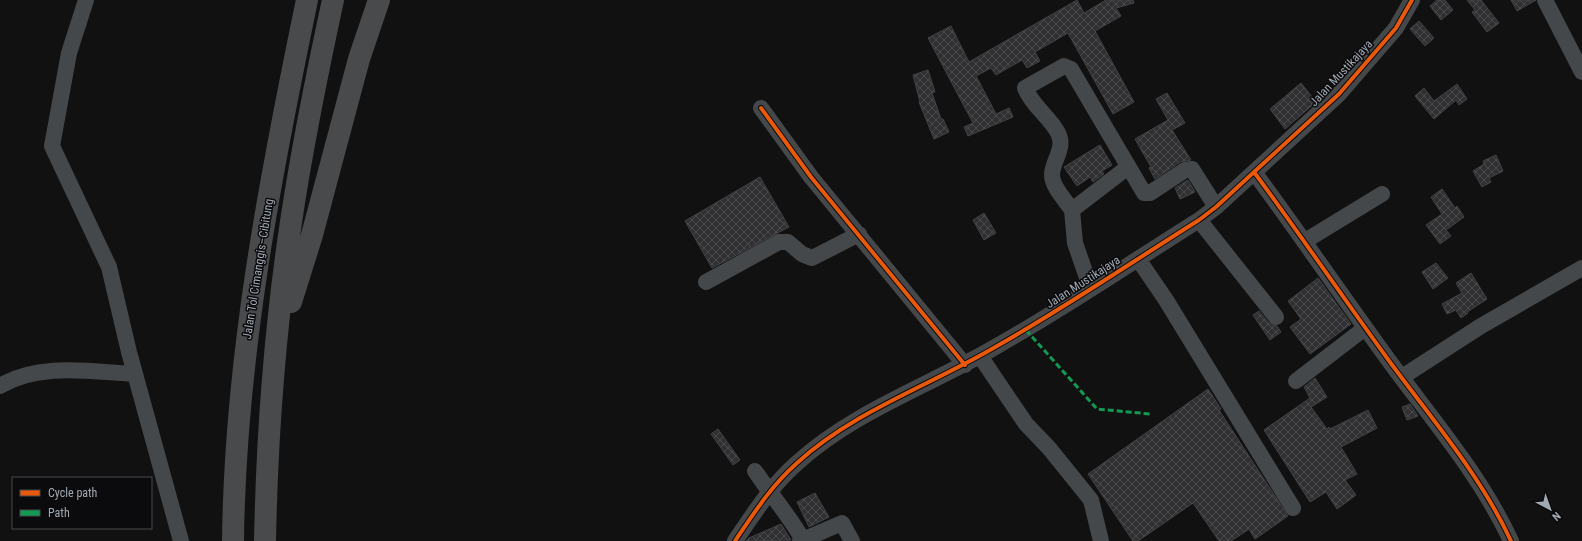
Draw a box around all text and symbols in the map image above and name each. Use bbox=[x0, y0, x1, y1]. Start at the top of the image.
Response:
street label: Jalan Mustikajaya bbox=[1307, 37, 1375, 109]
street label: Jalan Tol Cimanggis–Cibitung bbox=[240, 198, 276, 340]
street label: Jalan Mustikajaya bbox=[1043, 253, 1123, 311]
legend bbox=[12, 477, 152, 529]
text: Cycle path bbox=[48, 486, 98, 500]
north arrow bbox=[1530, 489, 1570, 529]
text: Path bbox=[48, 506, 70, 520]
text: N bbox=[1549, 509, 1563, 523]

